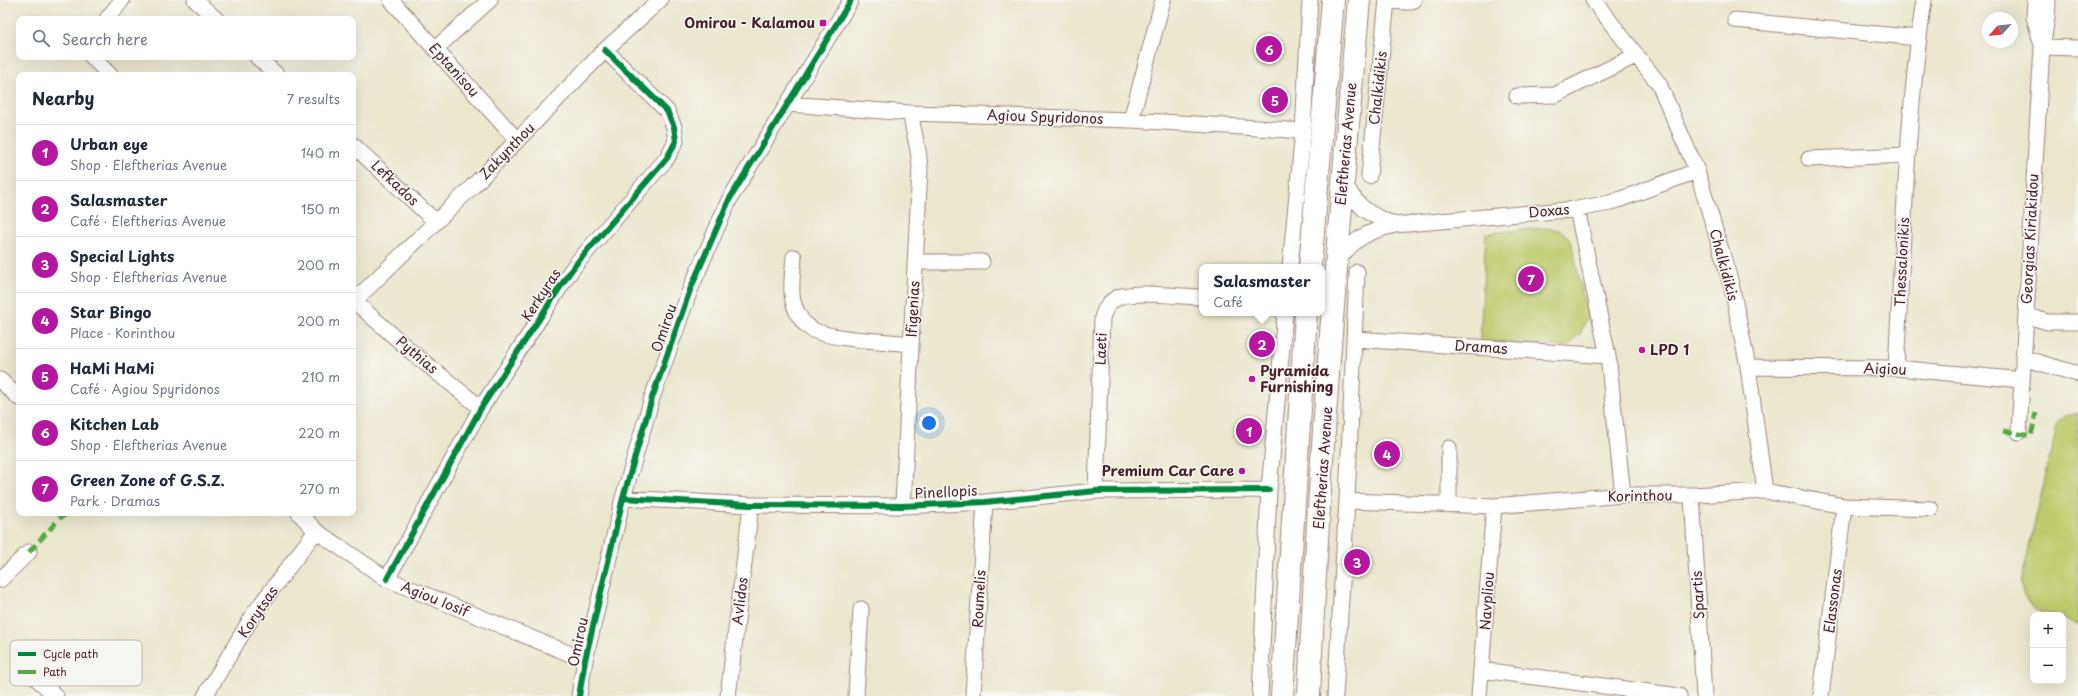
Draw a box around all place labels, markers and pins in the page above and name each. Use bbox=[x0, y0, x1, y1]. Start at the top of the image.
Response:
place label: Omirou - Kalamou bbox=[684, 12, 815, 33]
marker: Omirou - Kalamou bbox=[818, 18, 828, 28]
pin: 6 bbox=[1256, 34, 1282, 64]
pin: 5 bbox=[1262, 85, 1288, 115]
pin: 7 bbox=[1518, 264, 1544, 294]
pin: 2 bbox=[1249, 329, 1275, 359]
place label: LPD 1 bbox=[1650, 339, 1689, 360]
marker: LPD 1 bbox=[1637, 345, 1647, 355]
place label: Pyramida Furnishing bbox=[1260, 360, 1333, 397]
marker: Pyramida Furnishing bbox=[1247, 374, 1257, 384]
pin: 1 bbox=[1236, 416, 1262, 446]
pin: 4 bbox=[1374, 439, 1400, 469]
place label: Premium Car Care bbox=[1101, 460, 1234, 481]
marker: Premium Car Care bbox=[1237, 466, 1247, 476]
pin: 3 bbox=[1344, 547, 1370, 577]

